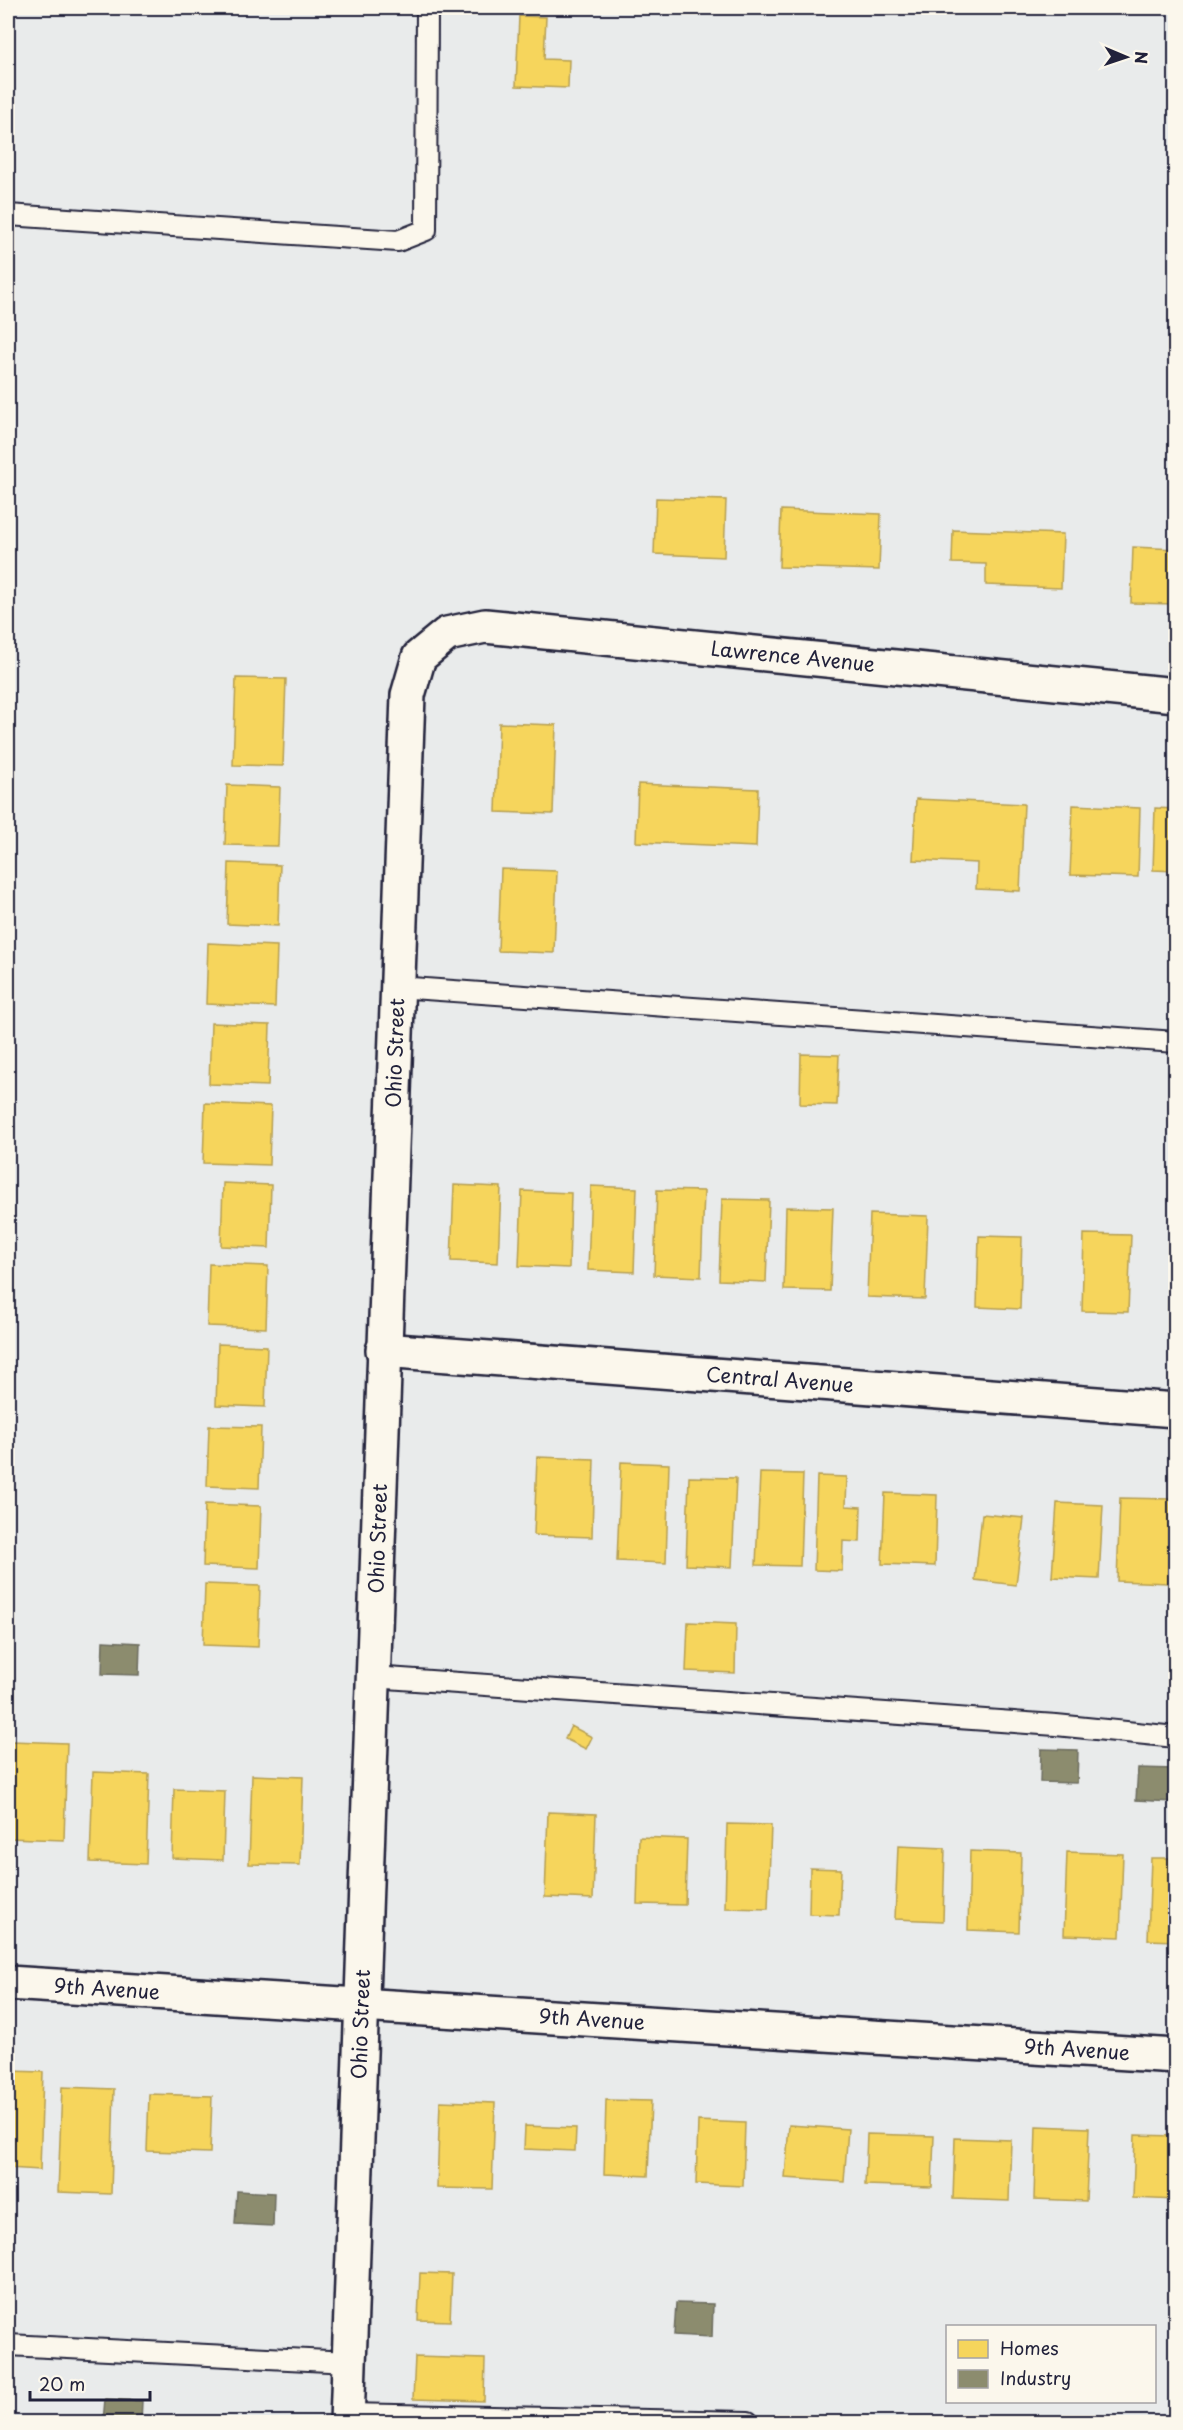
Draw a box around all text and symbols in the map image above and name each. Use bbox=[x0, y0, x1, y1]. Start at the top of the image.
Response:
north arrow bbox=[1096, 27, 1156, 87]
text: N bbox=[1130, 51, 1154, 64]
street label: Lawrence Avenue bbox=[709, 633, 877, 679]
street label: Ohio Street bbox=[377, 997, 411, 1108]
street label: Central Avenue bbox=[705, 1358, 855, 1400]
street label: Ohio Street bbox=[360, 1483, 394, 1594]
street label: Ohio Street bbox=[343, 1969, 377, 2080]
street label: 9th Avenue bbox=[53, 1970, 161, 2006]
street label: 9th Avenue bbox=[538, 2000, 646, 2037]
street label: 9th Avenue bbox=[1023, 2031, 1131, 2067]
legend bbox=[946, 2325, 1156, 2403]
text: Homes bbox=[1000, 2334, 1058, 2361]
scale bar bbox=[30, 2364, 150, 2402]
text: Industry bbox=[1000, 2364, 1071, 2391]
text: 20 m bbox=[39, 2370, 85, 2397]

